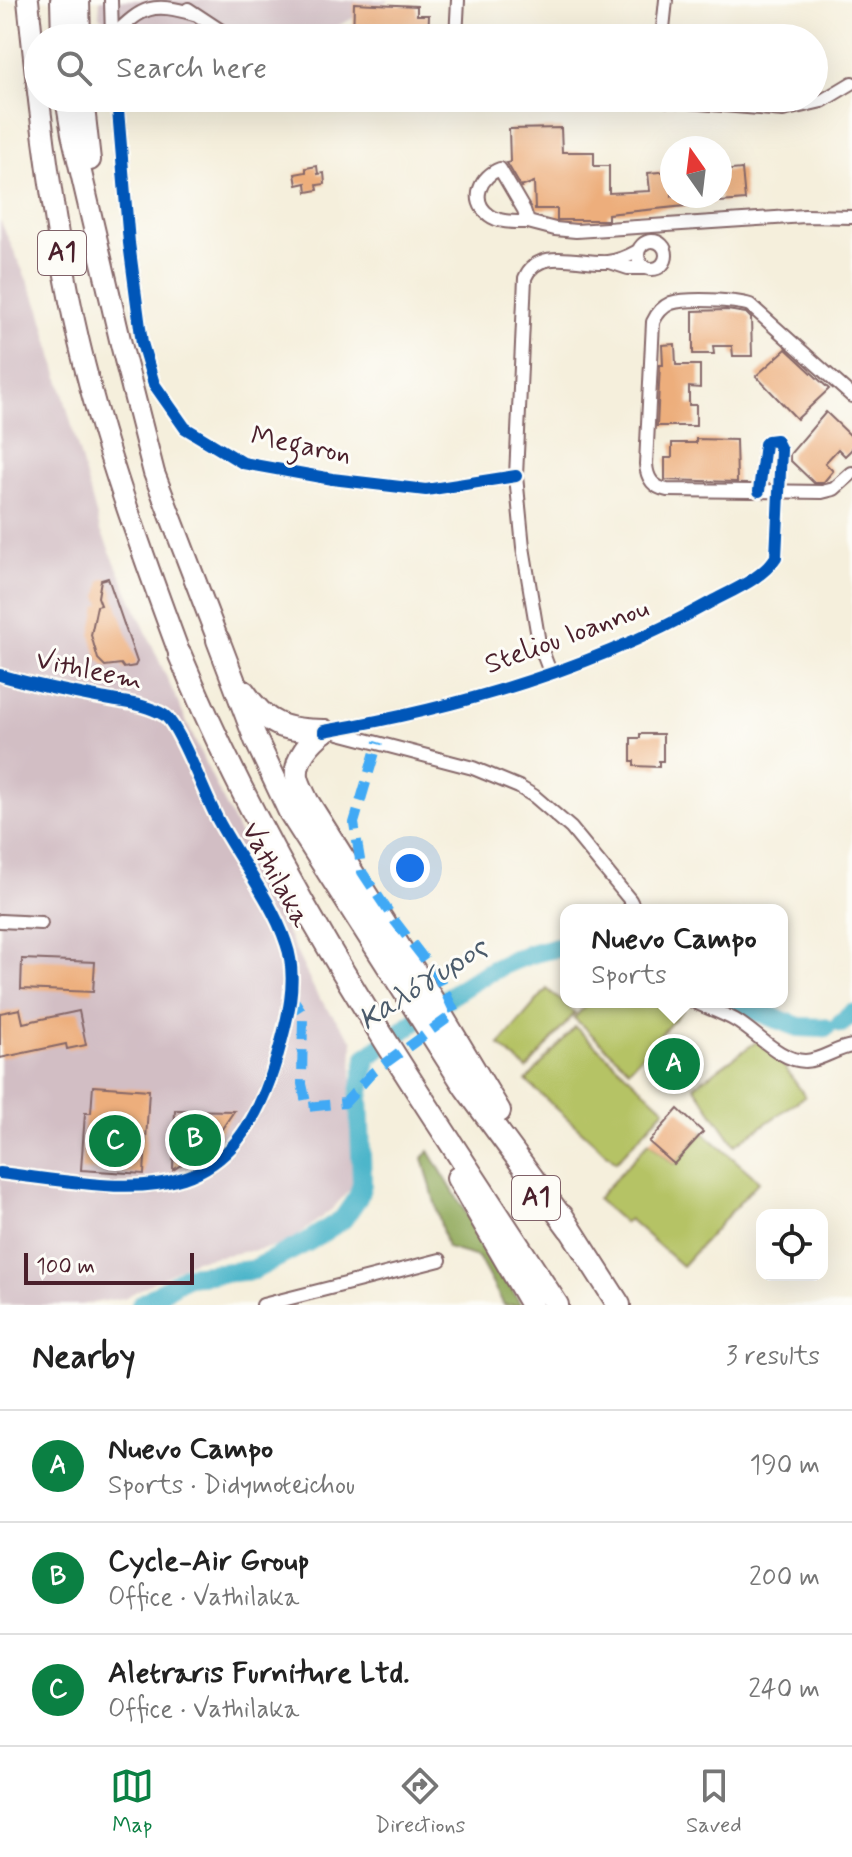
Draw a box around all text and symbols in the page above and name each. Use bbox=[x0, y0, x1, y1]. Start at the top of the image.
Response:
search box bbox=[24, 24, 828, 112]
icon: search bbox=[52, 46, 96, 90]
text: Search here bbox=[116, 49, 267, 88]
north arrow bbox=[660, 136, 732, 208]
road number: A1 bbox=[38, 231, 86, 275]
street label: Megaron bbox=[247, 418, 354, 477]
street label: Steliou Ioannou bbox=[480, 590, 654, 684]
street label: Vithleem bbox=[32, 642, 146, 700]
street label: Vathilaka bbox=[232, 816, 318, 934]
your location bbox=[390, 848, 430, 888]
popup bbox=[560, 904, 788, 1008]
text: Nuevo Campo bbox=[591, 920, 757, 959]
water label: Καλόγυρος bbox=[352, 927, 496, 1040]
text: Sports bbox=[591, 959, 667, 993]
pin: A bbox=[648, 1034, 700, 1094]
pin: B bbox=[169, 1110, 221, 1170]
pin: C bbox=[89, 1111, 141, 1171]
road number: A1 bbox=[512, 1176, 560, 1220]
map controls bbox=[756, 1209, 828, 1281]
button: locate bbox=[756, 1209, 828, 1281]
scale bar bbox=[24, 1249, 194, 1285]
text: 100 m bbox=[36, 1253, 95, 1281]
text: Nearby bbox=[32, 1335, 136, 1380]
text: 3 results bbox=[726, 1340, 820, 1374]
text: Nuevo Campo bbox=[108, 1430, 273, 1469]
text: A bbox=[49, 1449, 67, 1483]
text: 190 m bbox=[750, 1449, 820, 1483]
text: Sports · Didymoteichou bbox=[108, 1469, 355, 1503]
text: Cycle-Air Group bbox=[108, 1542, 310, 1581]
text: B bbox=[50, 1561, 66, 1595]
text: 200 m bbox=[749, 1561, 820, 1595]
text: Office · Vathilaka bbox=[108, 1581, 299, 1615]
text: Aletraris Furniture Ltd. bbox=[108, 1654, 410, 1693]
text: C bbox=[49, 1673, 67, 1707]
text: 240 m bbox=[748, 1673, 820, 1707]
text: Office · Vathilaka bbox=[108, 1693, 299, 1727]
tab: Map bbox=[110, 1764, 154, 1840]
tab: Directions bbox=[375, 1764, 465, 1840]
tab: Saved bbox=[686, 1764, 742, 1840]

